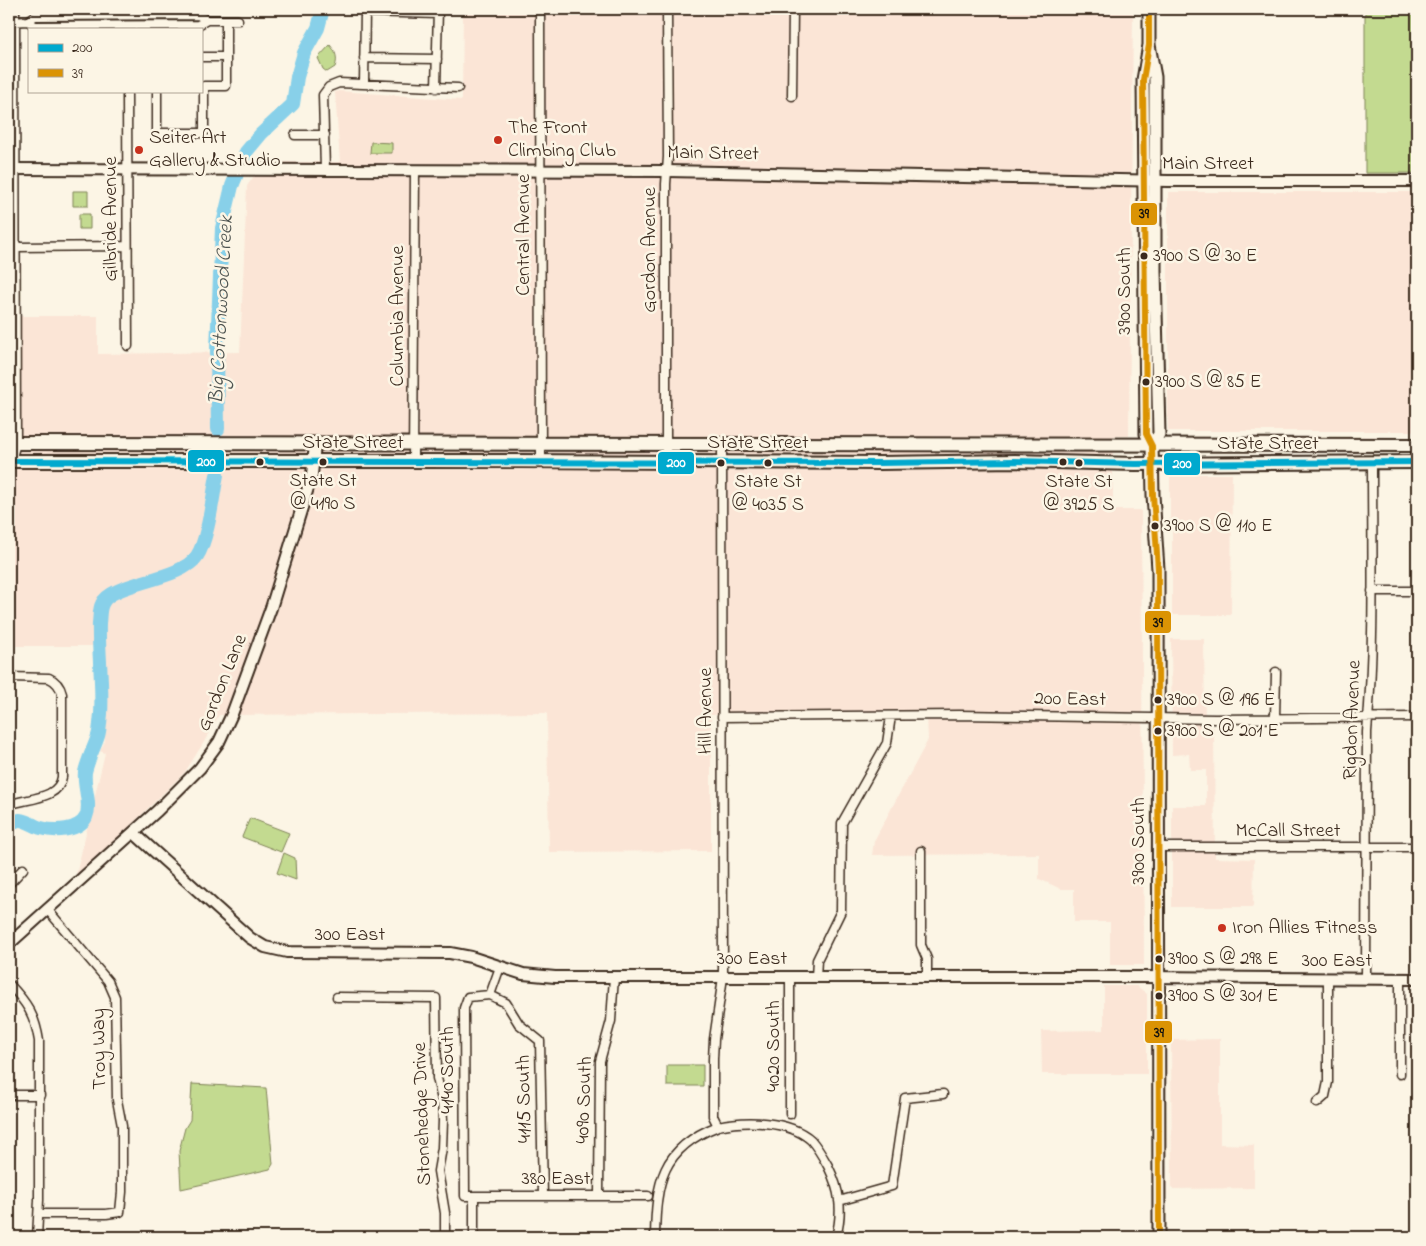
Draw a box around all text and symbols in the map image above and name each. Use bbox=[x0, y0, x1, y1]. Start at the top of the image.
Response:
legend bbox=[28, 28, 202, 92]
text: 200 bbox=[72, 37, 93, 59]
text: 39 bbox=[72, 63, 83, 85]
place label: The Front Climbing Club bbox=[508, 114, 616, 167]
place label: Seiter Art Gallery & Studio bbox=[149, 124, 281, 176]
marker: The Front Climbing Club bbox=[492, 134, 504, 146]
street label: Main Street bbox=[667, 139, 759, 169]
marker: Seiter Art Gallery & Studio bbox=[133, 144, 145, 156]
street label: Main Street bbox=[1162, 150, 1254, 179]
street label: Gilbride Avenue bbox=[97, 157, 126, 281]
street label: Central Avenue bbox=[510, 174, 539, 296]
street label: Gordon Avenue bbox=[636, 187, 665, 313]
line badge: 39 bbox=[1130, 202, 1158, 226]
text: 39 bbox=[1138, 204, 1150, 225]
water label: Big Cottonwood Creek bbox=[202, 214, 243, 405]
place label: 3900 S @ 30 E bbox=[1153, 243, 1257, 270]
street label: Columbia Avenue bbox=[384, 246, 413, 386]
street label: 3900 South bbox=[1111, 247, 1140, 335]
marker: 3900 S @ 30 E bbox=[1139, 251, 1149, 261]
place label: 3900 S @ 85 E bbox=[1155, 369, 1261, 396]
marker: 3900 S @ 85 E bbox=[1141, 377, 1151, 387]
street label: State Street bbox=[302, 429, 404, 458]
street label: State Street bbox=[707, 429, 809, 458]
street label: State Street bbox=[1217, 430, 1319, 459]
line badge: 200 bbox=[187, 449, 225, 473]
line badge: 200 bbox=[657, 451, 695, 475]
text: 200 bbox=[195, 452, 216, 473]
line badge: 200 bbox=[1163, 452, 1201, 476]
text: 200 bbox=[665, 453, 686, 474]
text: 200 bbox=[1171, 454, 1192, 475]
unlabelled marker bbox=[255, 457, 265, 467]
marker: State St @ 4190 S bbox=[318, 457, 328, 467]
unlabelled marker bbox=[1058, 457, 1068, 467]
unlabelled marker bbox=[716, 458, 726, 468]
marker: State St @ 4035 S bbox=[763, 458, 773, 468]
marker: State St @ 3925 S bbox=[1074, 458, 1084, 468]
place label: State St @ 4190 S bbox=[289, 468, 357, 518]
place label: State St @ 4035 S bbox=[732, 469, 804, 519]
place label: State St @ 3925 S bbox=[1043, 469, 1115, 519]
place label: 3900 S @ 110 E bbox=[1164, 513, 1272, 540]
marker: 3900 S @ 110 E bbox=[1150, 521, 1160, 531]
line badge: 39 bbox=[1144, 610, 1172, 634]
text: 39 bbox=[1152, 613, 1164, 634]
street label: Gordon Lane bbox=[190, 630, 256, 736]
street label: Rigdon Avenue bbox=[1336, 660, 1371, 780]
street label: Hill Avenue bbox=[692, 668, 721, 754]
street label: 200 East bbox=[1034, 685, 1107, 715]
place label: 3900 S @ 196 E bbox=[1167, 687, 1275, 714]
marker: 3900 S @ 196 E bbox=[1153, 695, 1163, 705]
place label: 3900 S @ 201 E bbox=[1167, 718, 1279, 745]
marker: 3900 S @ 201 E bbox=[1153, 726, 1163, 736]
street label: 3900 South bbox=[1125, 797, 1154, 885]
street label: McCall Street bbox=[1236, 817, 1341, 846]
place label: Iron Allies Fitness bbox=[1232, 914, 1377, 943]
street label: 300 East bbox=[315, 921, 385, 950]
marker: Iron Allies Fitness bbox=[1216, 922, 1228, 934]
street label: 300 East bbox=[717, 945, 787, 974]
place label: 3900 S @ 298 E bbox=[1168, 946, 1278, 973]
street label: 300 East bbox=[1302, 947, 1372, 976]
marker: 3900 S @ 298 E bbox=[1154, 954, 1164, 964]
place label: 3900 S @ 301 E bbox=[1168, 983, 1278, 1010]
marker: 3900 S @ 301 E bbox=[1154, 991, 1164, 1001]
street label: 4020 South bbox=[760, 1000, 789, 1092]
street label: Troy Way bbox=[85, 1008, 115, 1090]
line badge: 39 bbox=[1144, 1020, 1173, 1044]
text: 39 bbox=[1153, 1023, 1165, 1044]
street label: 4140 South bbox=[434, 1026, 463, 1114]
street label: Stonehedge Drive bbox=[406, 1042, 441, 1186]
street label: 4115 South bbox=[510, 1055, 540, 1143]
street label: 4090 South bbox=[569, 1056, 601, 1144]
street label: 380 East bbox=[521, 1165, 591, 1194]

